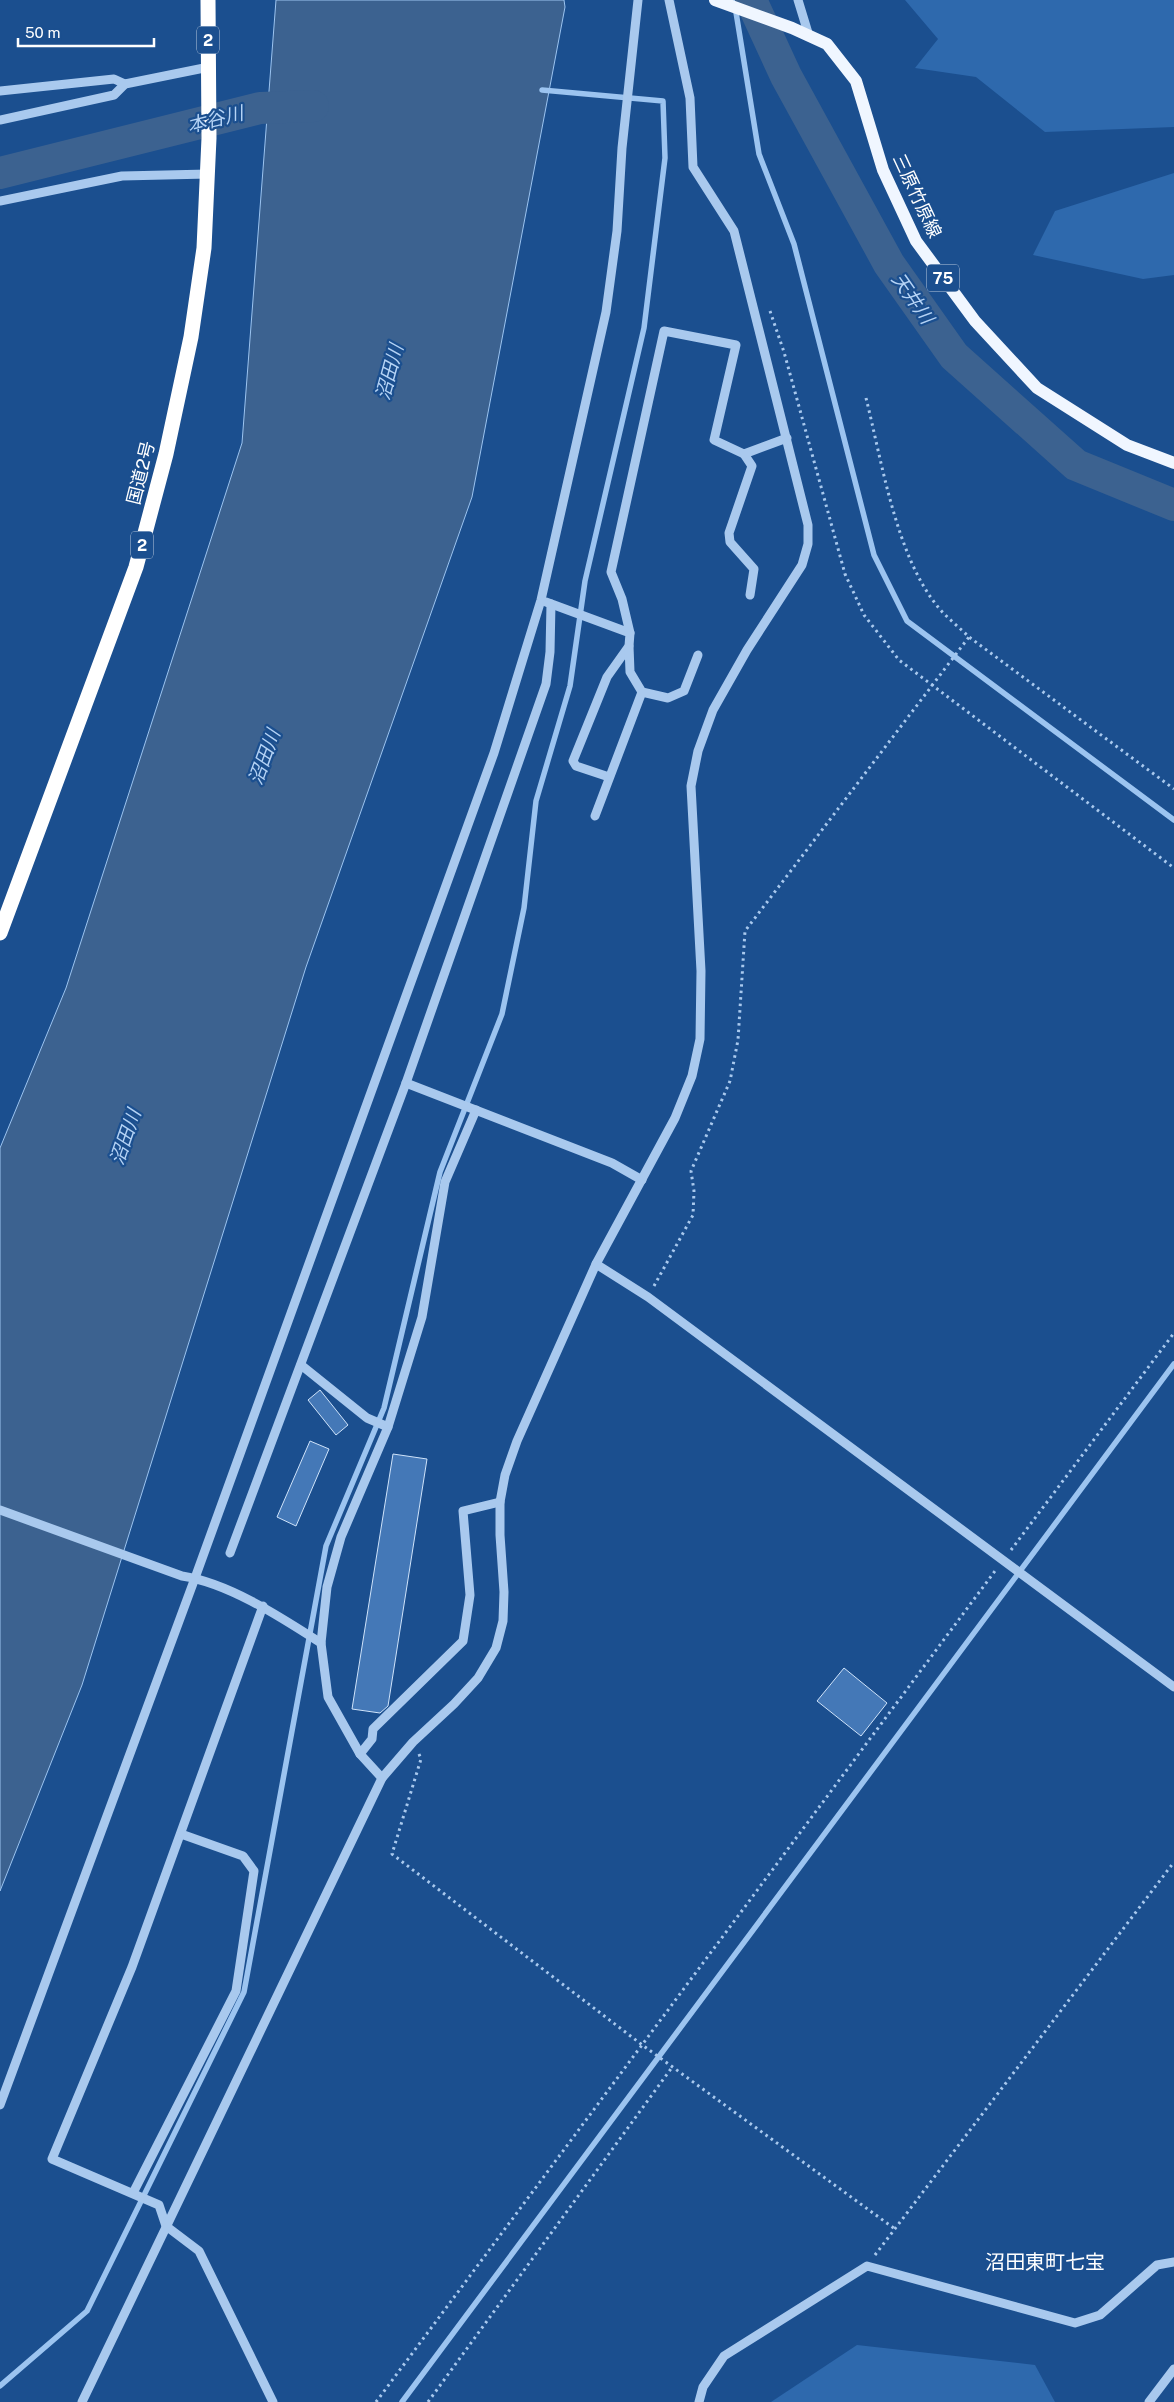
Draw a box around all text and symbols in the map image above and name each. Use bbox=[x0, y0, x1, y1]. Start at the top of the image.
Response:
scale bar bbox=[18, 15, 154, 47]
text: 50 m bbox=[25, 24, 60, 41]
road number: 2 bbox=[197, 26, 219, 54]
water label: 本谷川 bbox=[185, 101, 247, 137]
street label: 三原竹原線 bbox=[889, 151, 946, 241]
road number: 75 bbox=[927, 264, 959, 292]
water label: 天井川 bbox=[888, 268, 940, 329]
water label: 沼田川 bbox=[371, 340, 408, 402]
street label: 国道2号 bbox=[122, 439, 159, 507]
road number: 2 bbox=[131, 532, 153, 558]
water label: 沼田川 bbox=[244, 725, 285, 788]
water label: 沼田川 bbox=[105, 1105, 145, 1168]
district label: 沼田東町七宝 bbox=[985, 2250, 1105, 2274]

